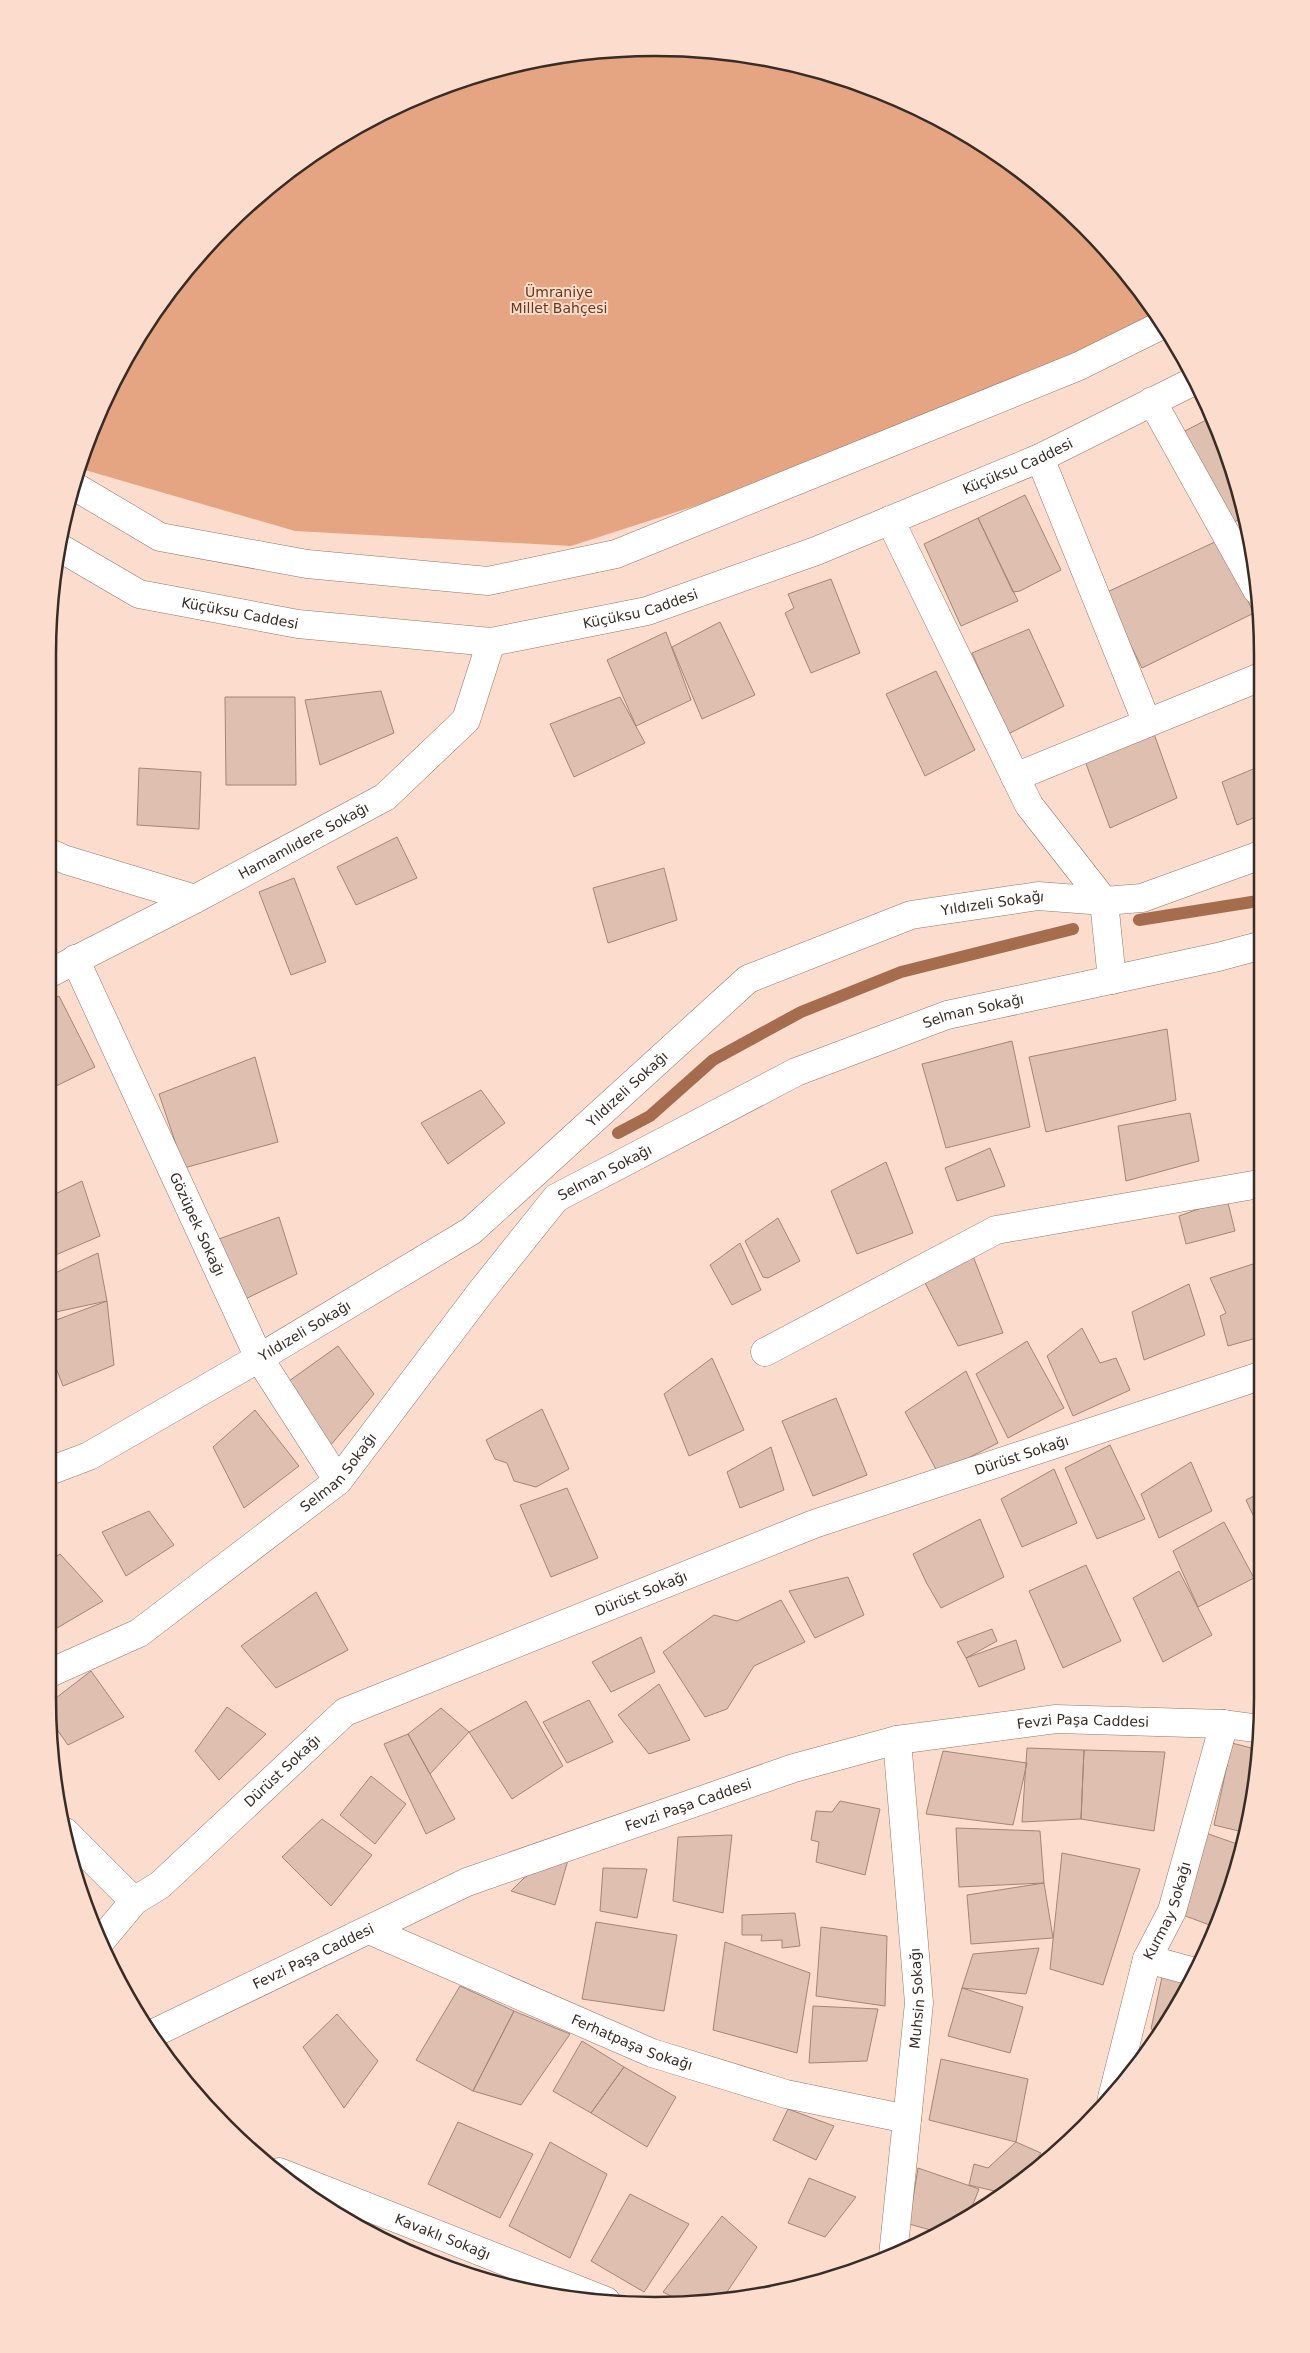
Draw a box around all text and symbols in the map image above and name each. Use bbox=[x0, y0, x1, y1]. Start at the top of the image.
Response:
park label: Ümraniye Millet Bahçesi bbox=[511, 283, 607, 316]
street label: Küçüksu Caddesi bbox=[960, 435, 1075, 497]
street label: Küçüksu Caddesi bbox=[581, 586, 700, 632]
street label: Küçüksu Caddesi bbox=[180, 594, 300, 632]
street label: Hamamlıdere Sokağı bbox=[236, 799, 371, 882]
street label: Yıldızeli Sokağı bbox=[939, 888, 1045, 919]
street label: Selman Sokağı bbox=[920, 991, 1025, 1031]
street label: Yıldızeli Sokağı bbox=[583, 1048, 671, 1131]
street label: Selman Sokağı bbox=[555, 1141, 654, 1204]
street label: Gözüpek Sokağı bbox=[166, 1170, 228, 1279]
street label: Yıldızeli Sokağı bbox=[255, 1297, 353, 1365]
street label: Selman Sokağı bbox=[297, 1430, 379, 1515]
street label: Dürüst Sokağı bbox=[972, 1432, 1071, 1478]
street label: Dürüst Sokağı bbox=[592, 1568, 690, 1619]
street label: Fevzi Paşa Caddesi bbox=[1016, 1711, 1149, 1732]
street label: Dürüst Sokağı bbox=[241, 1731, 323, 1810]
street label: Fevzi Paşa Caddesi bbox=[623, 1775, 753, 1834]
street label: Kurmay Sokağı bbox=[1140, 1860, 1193, 1962]
street label: Fevzi Paşa Caddesi bbox=[250, 1920, 376, 1992]
street label: Muhsin Sokağı bbox=[906, 1947, 927, 2049]
street label: Ferhatpaşa Sokağı bbox=[569, 2011, 694, 2073]
street label: Kavaklı Sokağı bbox=[393, 2211, 493, 2263]

